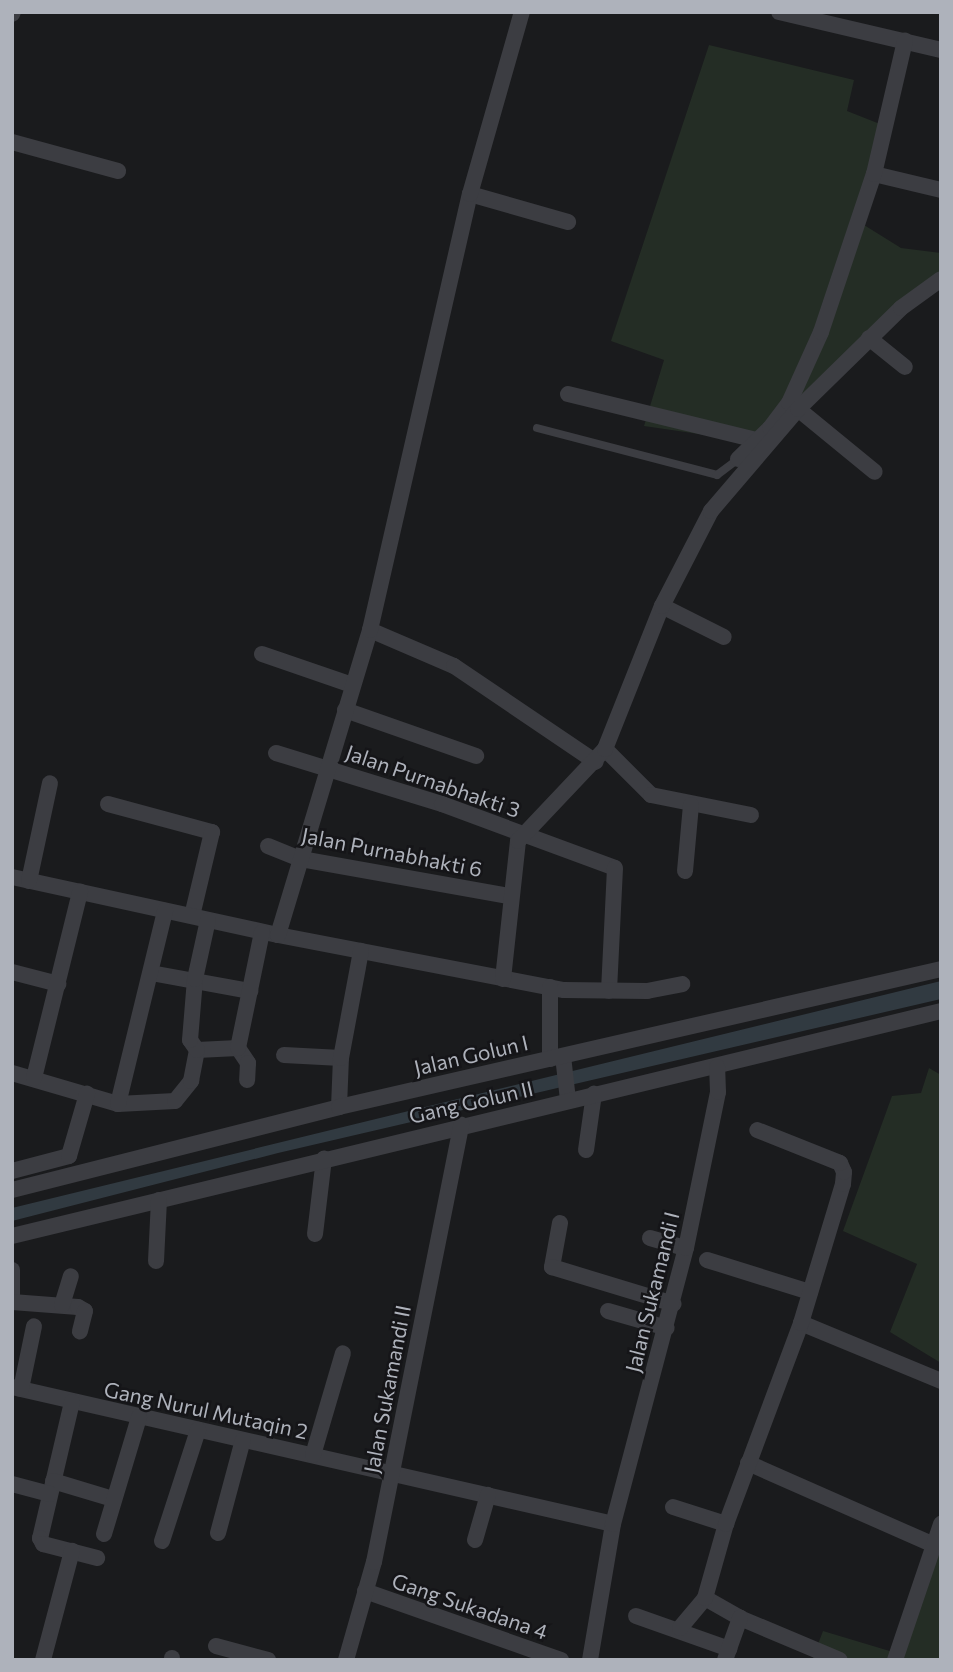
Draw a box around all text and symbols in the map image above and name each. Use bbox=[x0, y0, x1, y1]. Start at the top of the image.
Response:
street label: Jalan Purnabhakti 3 bbox=[343, 739, 523, 823]
street label: Jalan Purnabhakti 6 bbox=[300, 822, 484, 882]
street label: Jalan Golun I bbox=[411, 1030, 531, 1080]
street label: Gang Golun II bbox=[406, 1075, 536, 1129]
street label: Jalan Sukamandi I bbox=[620, 1209, 684, 1375]
street label: Jalan Sukamandi II bbox=[358, 1303, 416, 1475]
street label: Gang Nurul Mutaqin 2 bbox=[102, 1376, 310, 1444]
street label: Gang Sukadana 4 bbox=[389, 1568, 551, 1644]

